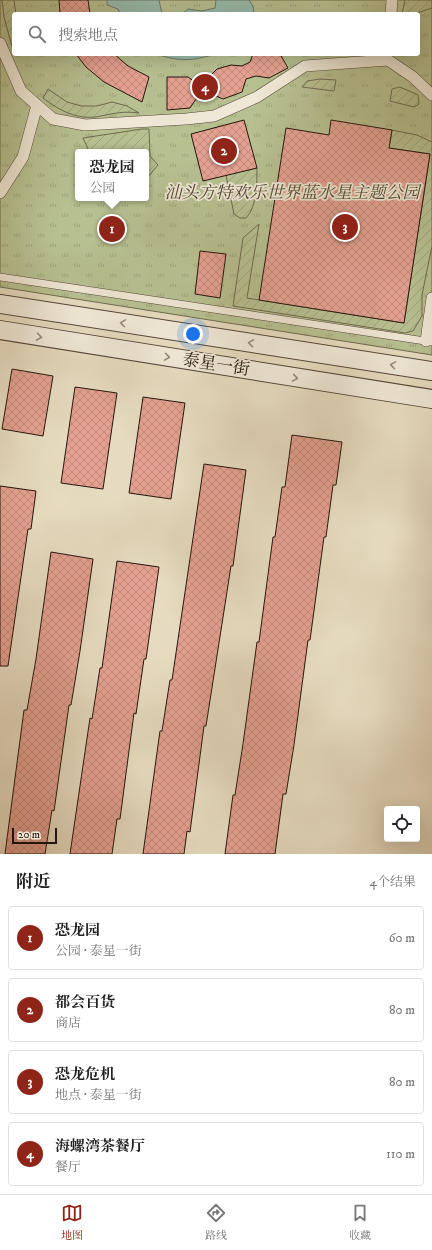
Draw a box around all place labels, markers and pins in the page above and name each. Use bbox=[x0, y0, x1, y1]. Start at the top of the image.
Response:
pin: 4 bbox=[192, 72, 218, 102]
pin: 2 bbox=[211, 136, 237, 166]
pin: 3 bbox=[332, 212, 358, 242]
pin: 1 bbox=[99, 214, 125, 244]

